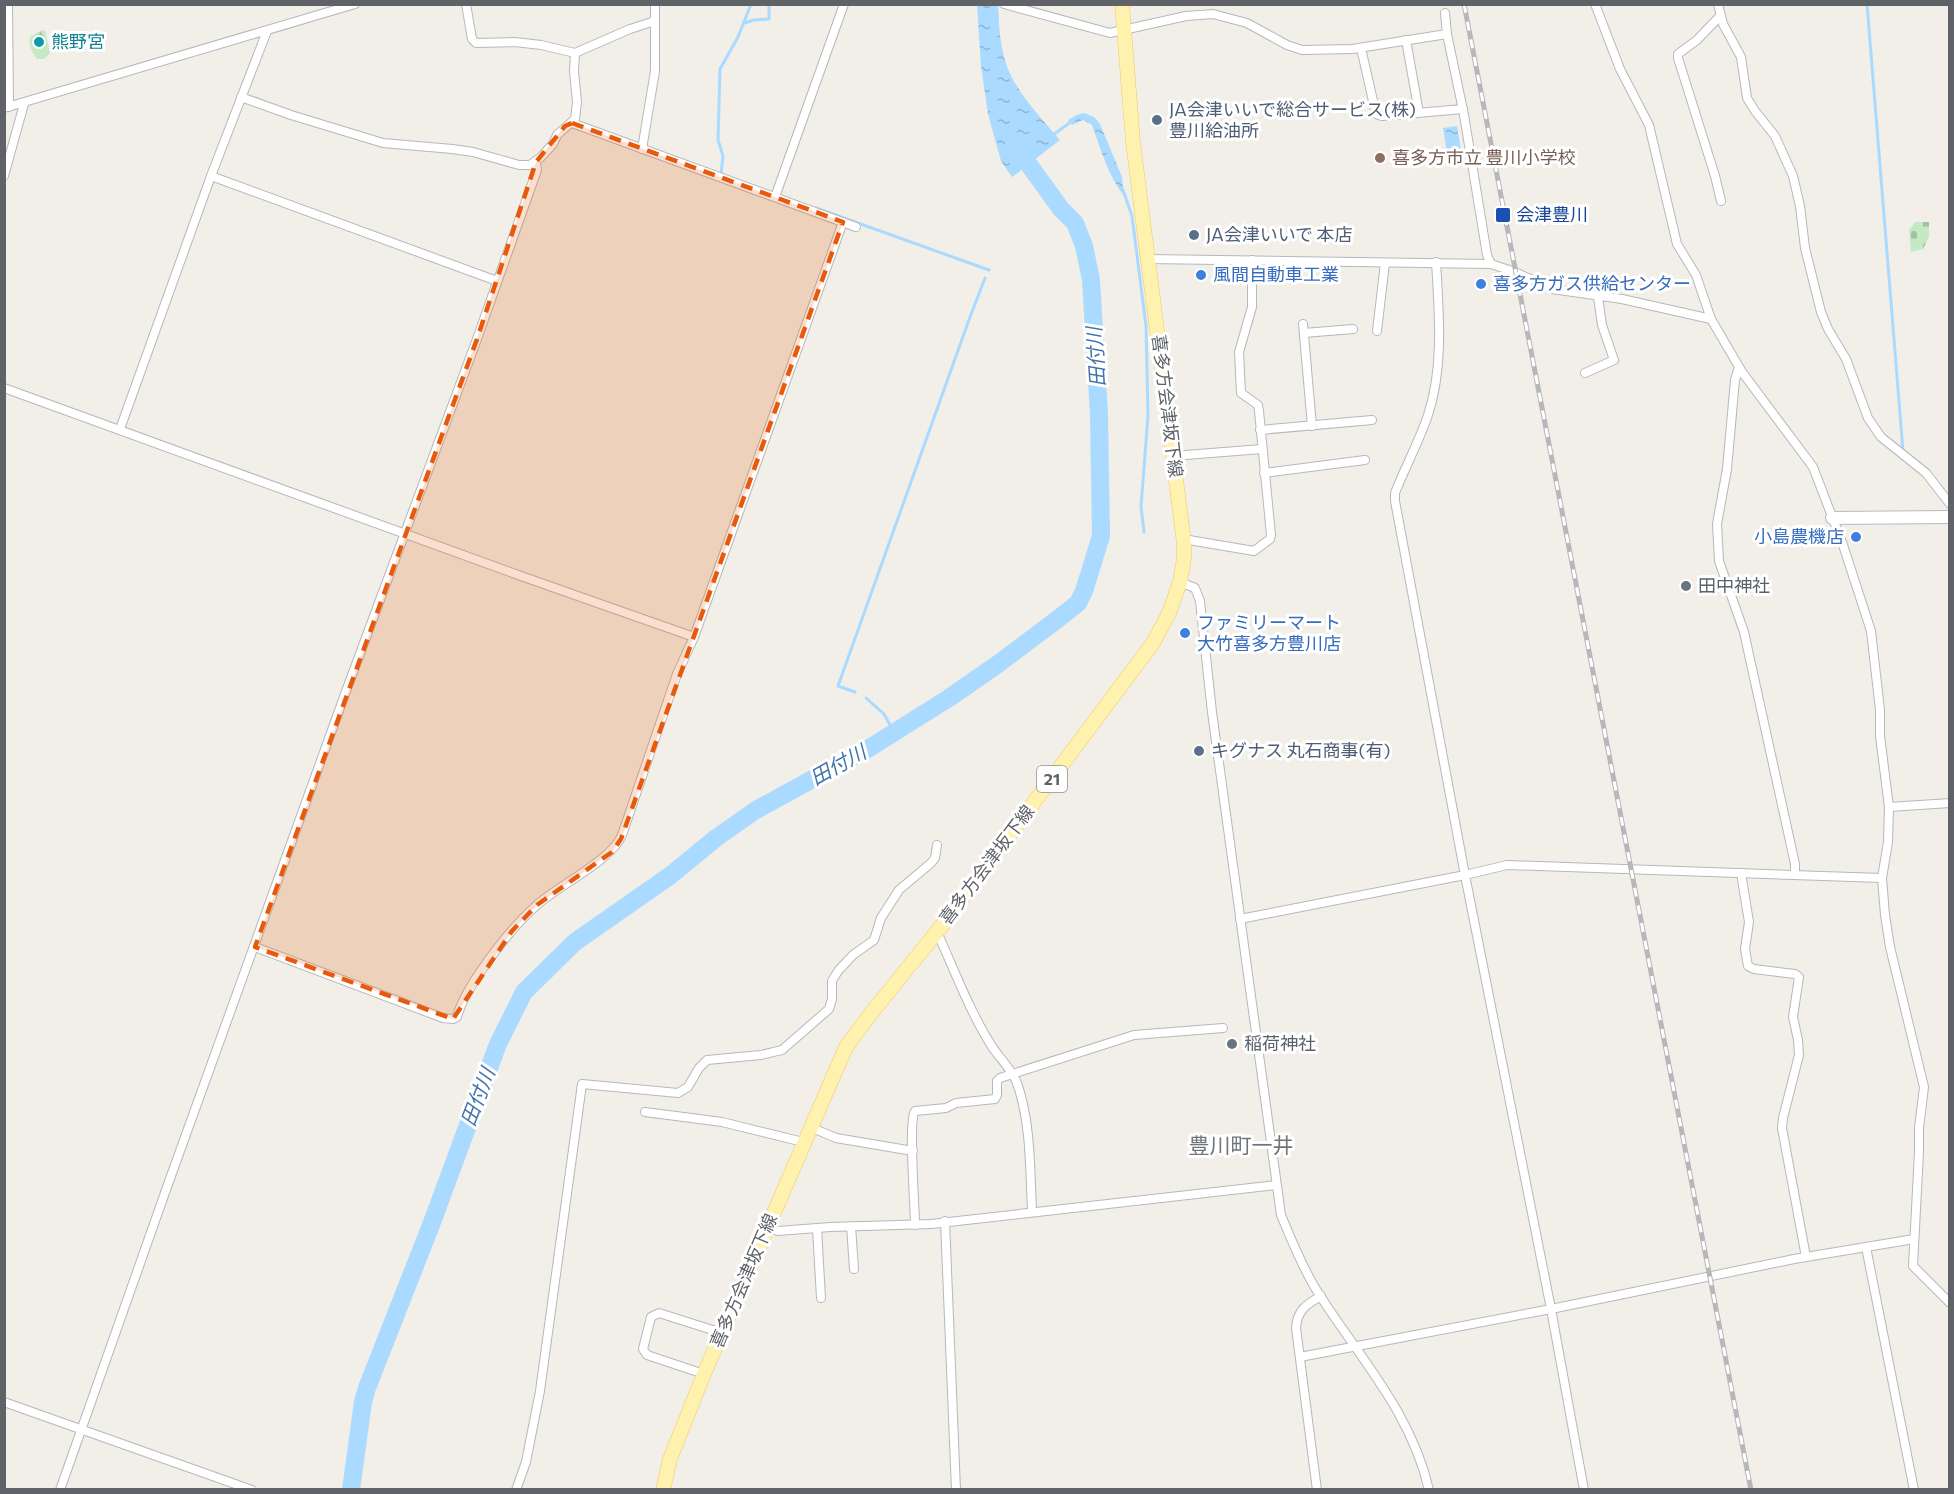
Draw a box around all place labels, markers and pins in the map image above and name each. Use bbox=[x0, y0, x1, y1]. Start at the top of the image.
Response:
place label: 熊野宮 bbox=[51, 30, 105, 52]
marker: 熊野宮 bbox=[32, 35, 46, 49]
place label: JA会津いいで総合サービス(株) 豊川給油所 bbox=[1169, 98, 1416, 141]
marker: JA会津いいで総合サービス(株) 豊川給油所 bbox=[1150, 113, 1164, 127]
place label: 喜多方市立 豊川小学校 bbox=[1392, 146, 1575, 168]
marker: 喜多方市立 豊川小学校 bbox=[1373, 151, 1387, 165]
place label: 会津豊川 bbox=[1516, 203, 1588, 225]
marker: 会津豊川 bbox=[1494, 206, 1512, 224]
place label: JA会津いいで 本店 bbox=[1206, 223, 1353, 245]
marker: JA会津いいで 本店 bbox=[1187, 228, 1201, 242]
place label: 風間自動車工業 bbox=[1213, 263, 1339, 285]
marker: 風間自動車工業 bbox=[1194, 268, 1208, 282]
place label: 喜多方ガス供給センター bbox=[1493, 272, 1691, 294]
marker: 喜多方ガス供給センター bbox=[1474, 277, 1488, 291]
place label: 小島農機店 bbox=[1754, 525, 1844, 547]
marker: 小島農機店 bbox=[1849, 530, 1863, 544]
place label: 田中神社 bbox=[1698, 574, 1770, 596]
marker: 田中神社 bbox=[1679, 579, 1693, 593]
place label: ファミリーマート 大竹喜多方豊川店 bbox=[1197, 611, 1341, 654]
marker: ファミリーマート 大竹喜多方豊川店 bbox=[1178, 626, 1192, 640]
place label: キグナス 丸石商事(有) bbox=[1211, 739, 1390, 761]
marker: キグナス 丸石商事(有) bbox=[1192, 744, 1206, 758]
place label: 稲荷神社 bbox=[1244, 1032, 1316, 1054]
marker: 稲荷神社 bbox=[1225, 1037, 1239, 1051]

